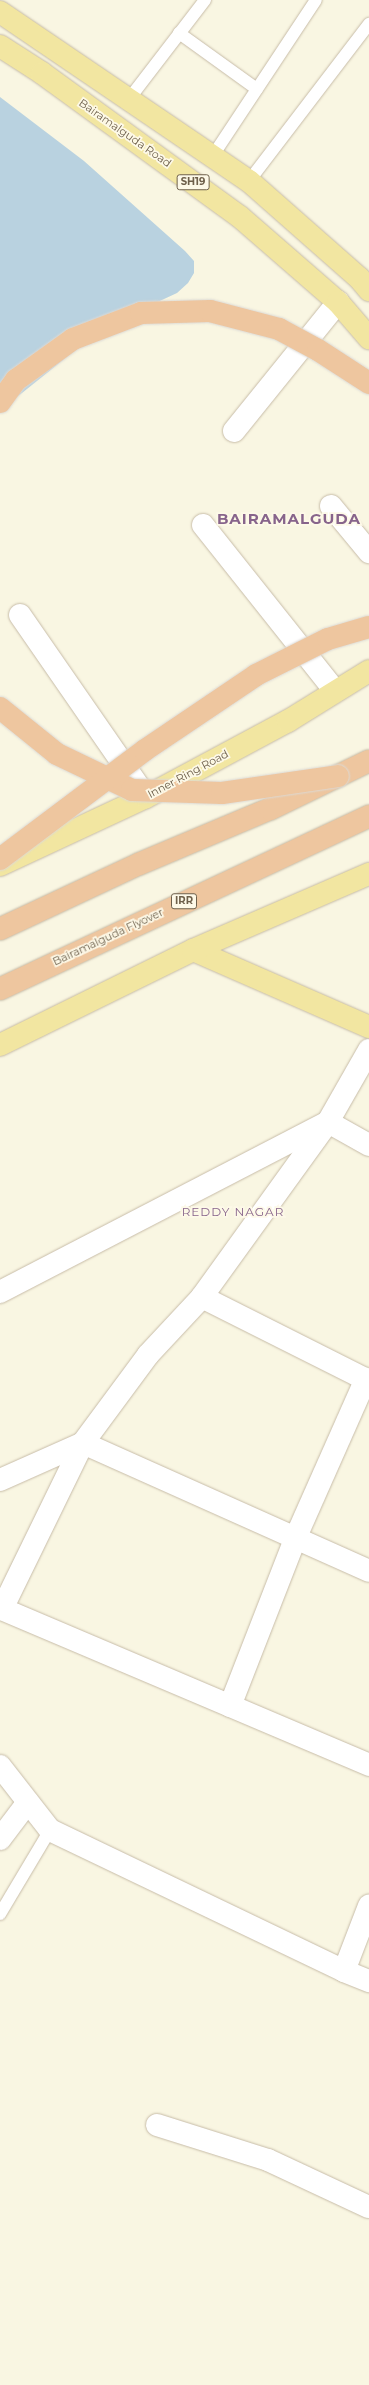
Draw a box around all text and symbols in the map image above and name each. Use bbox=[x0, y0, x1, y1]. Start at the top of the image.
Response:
street label: Bairamalguda Road bbox=[76, 96, 174, 170]
road number: SH19 bbox=[176, 174, 210, 190]
district label: BAIRAMALGUDA bbox=[217, 510, 361, 528]
street label: Inner Ring Road bbox=[145, 747, 231, 801]
road number: IRR bbox=[171, 893, 197, 909]
street label: Bairamalguda Flyover bbox=[51, 906, 165, 968]
district label: REDDY NAGAR bbox=[182, 1205, 284, 1219]

